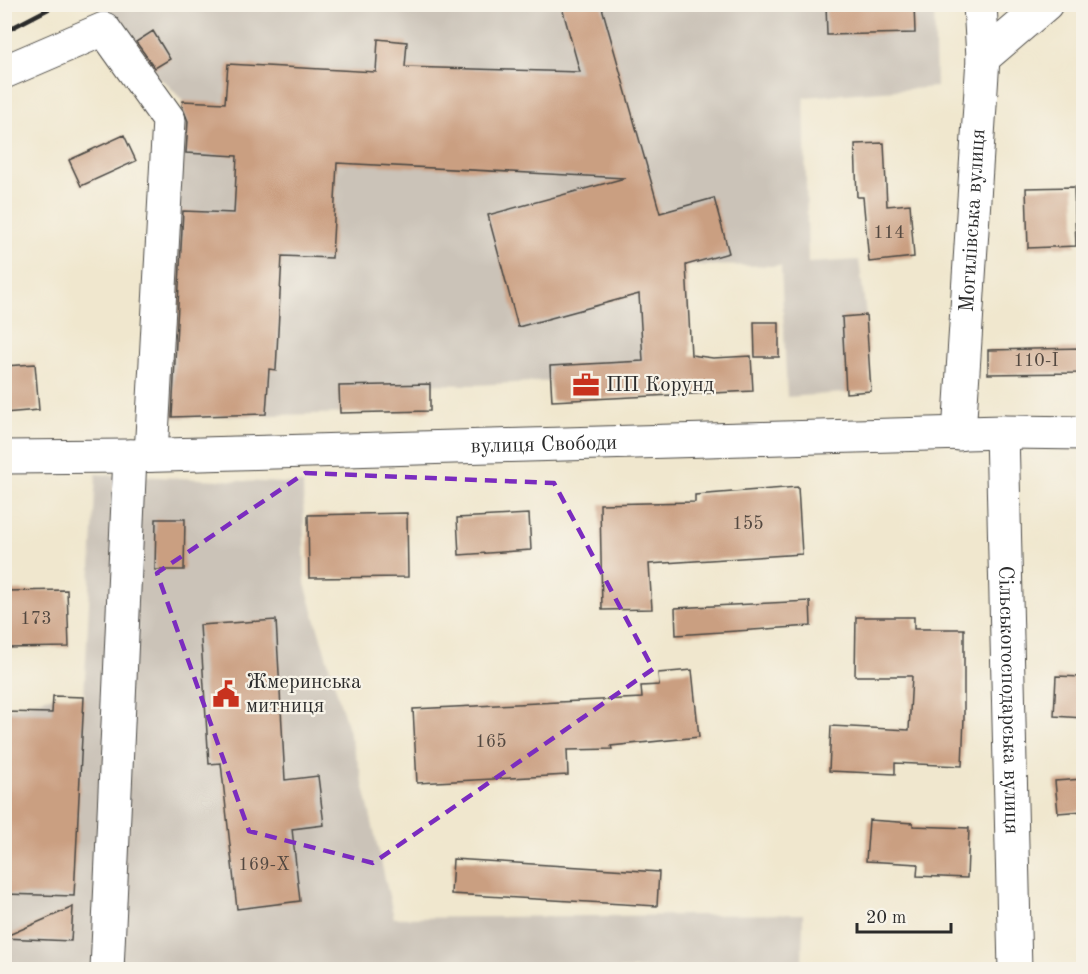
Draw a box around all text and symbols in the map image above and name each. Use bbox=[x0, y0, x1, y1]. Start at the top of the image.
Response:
street label: Могилівська вулиця bbox=[956, 128, 989, 313]
house number: 114 bbox=[873, 224, 905, 242]
house number: 110-І bbox=[1013, 352, 1059, 370]
office icon: ПП Корунд bbox=[571, 370, 601, 400]
place label: ПП Корунд bbox=[606, 375, 715, 396]
street label: вулиця Свободи bbox=[470, 432, 617, 457]
house number: 155 bbox=[732, 515, 764, 533]
street label: Сільськогосподарська вулиця bbox=[995, 565, 1022, 835]
house number: 173 bbox=[20, 610, 52, 628]
place label: Жмеринська митниця bbox=[246, 672, 361, 717]
public building icon: Жмеринська митниця bbox=[211, 679, 241, 709]
house number: 165 bbox=[475, 733, 507, 751]
house number: 169-Х bbox=[238, 856, 290, 874]
scale bar bbox=[857, 896, 952, 934]
text: 20 m bbox=[866, 909, 906, 927]

